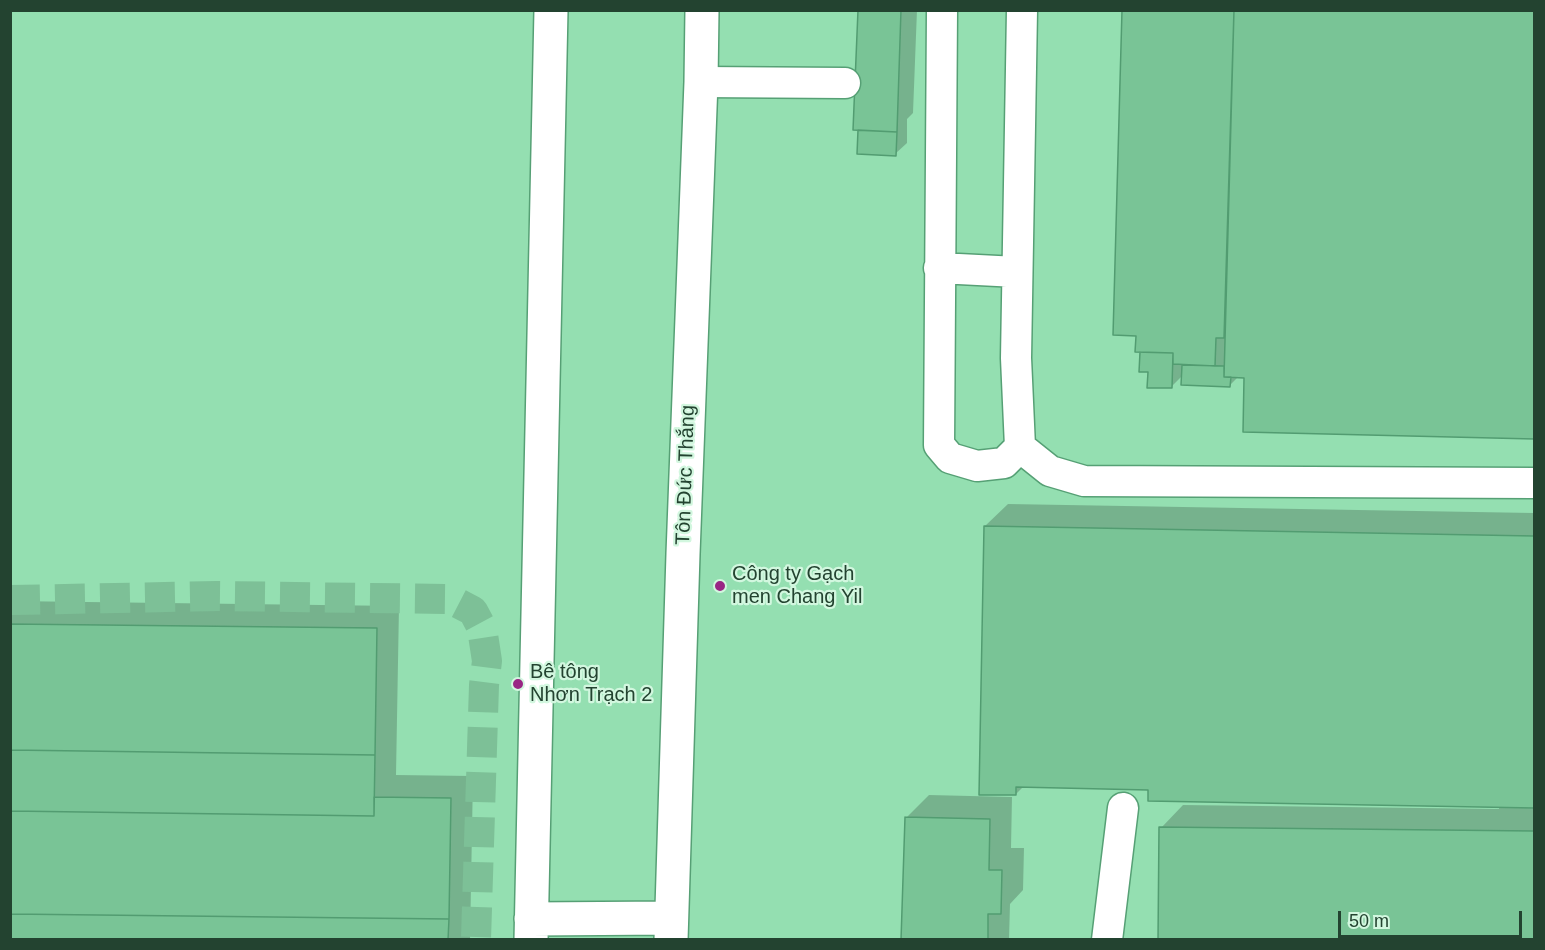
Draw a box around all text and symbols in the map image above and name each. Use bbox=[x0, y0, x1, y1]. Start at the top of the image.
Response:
street label: Tôn Đức Thắng bbox=[672, 405, 700, 545]
place label: Công ty Gạch men Chang Yil bbox=[732, 562, 862, 609]
marker: Công ty Gạch men Chang Yil bbox=[713, 579, 727, 593]
place label: Bê tông Nhơn Trạch 2 bbox=[530, 660, 652, 707]
marker: Bê tông Nhơn Trạch 2 bbox=[511, 677, 525, 691]
scale bar bbox=[1341, 899, 1526, 937]
text: 50 m bbox=[1349, 911, 1389, 931]

